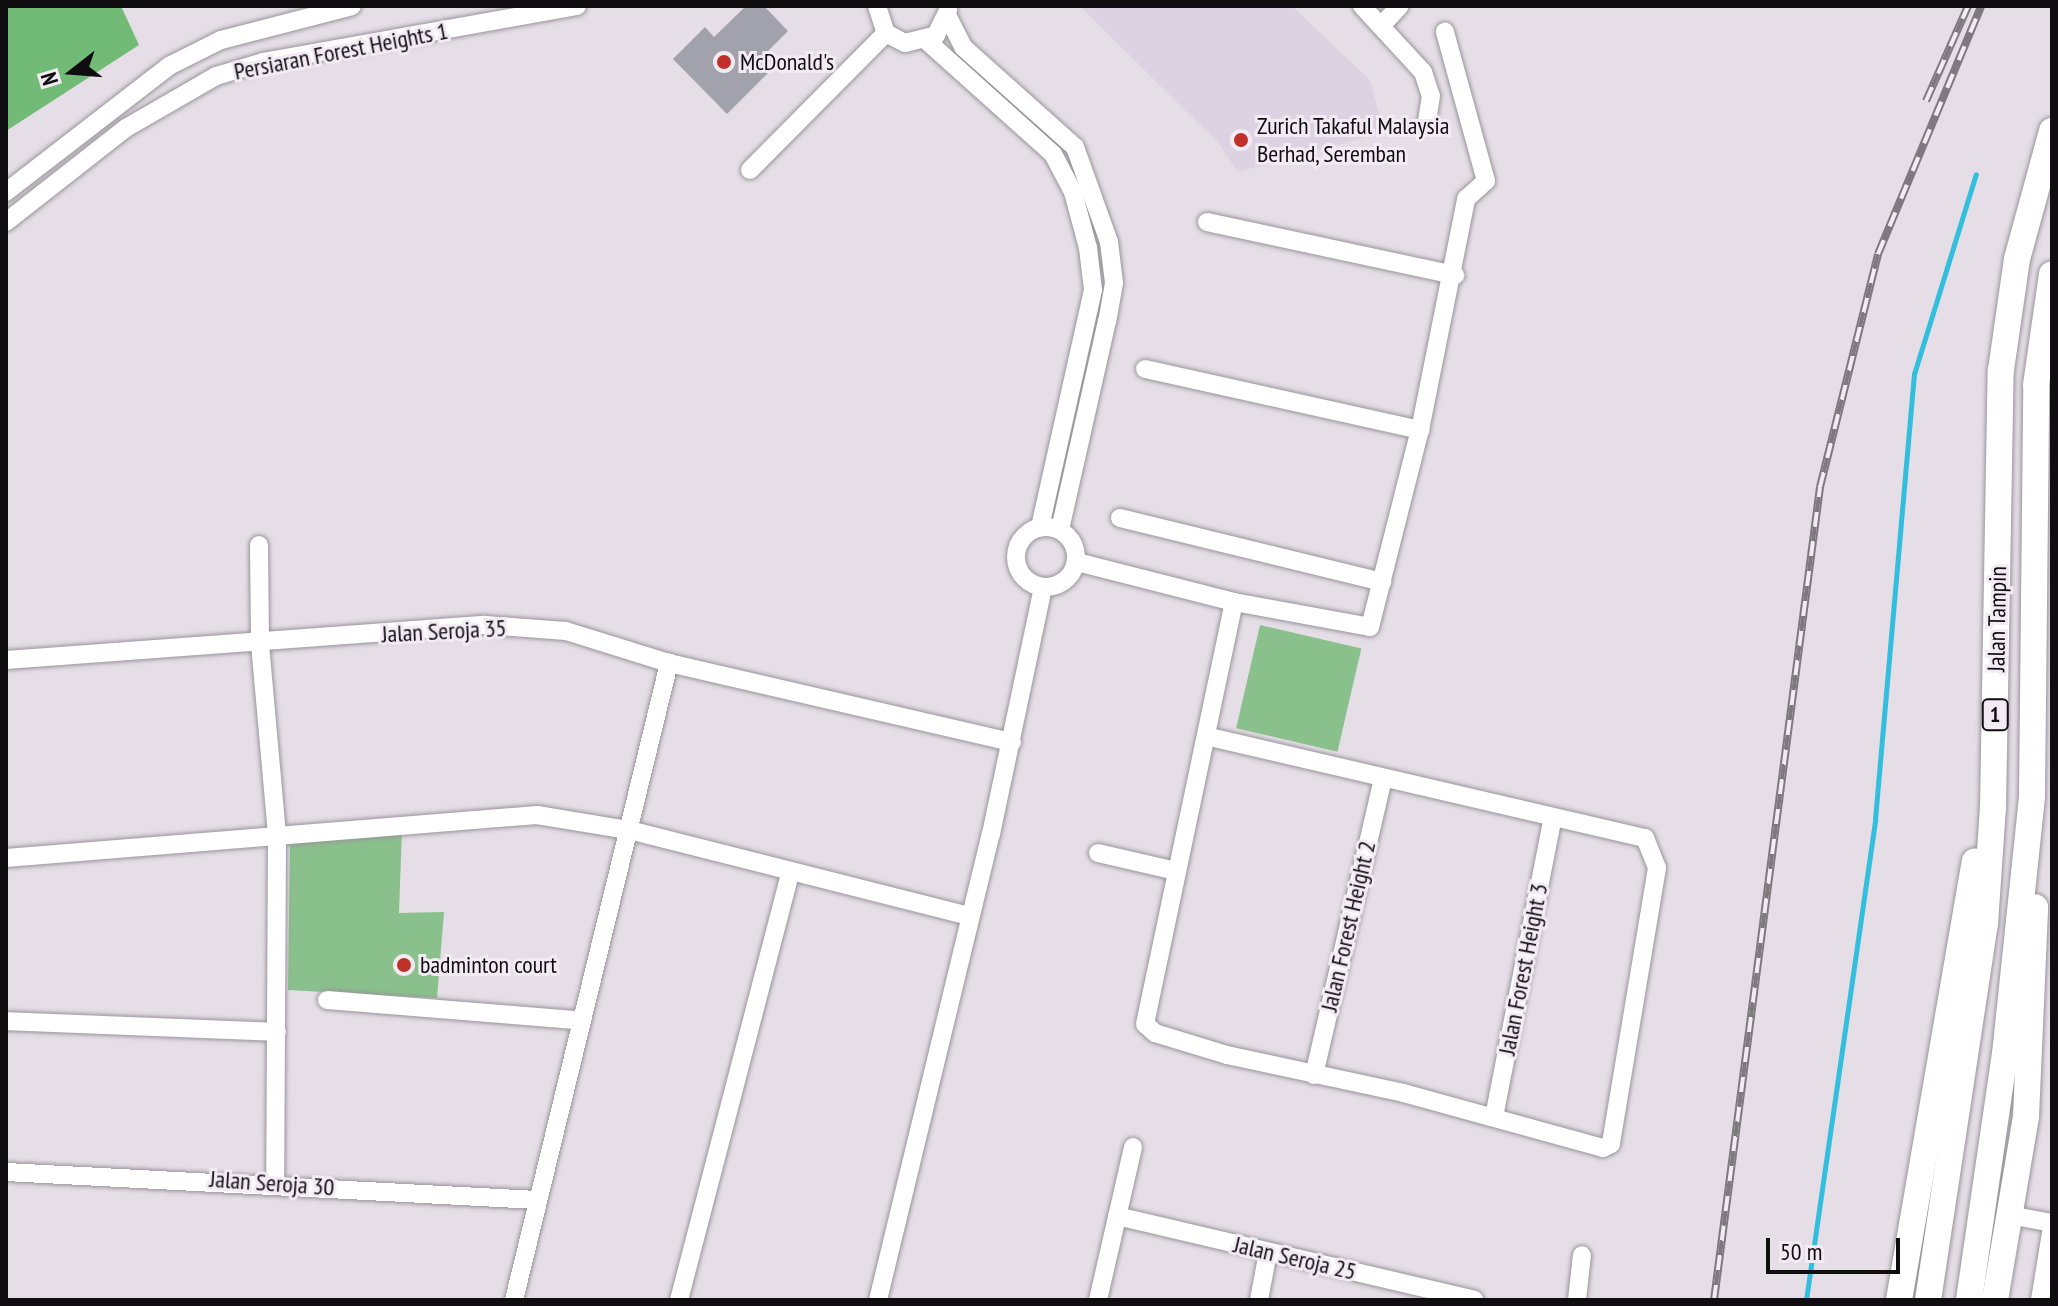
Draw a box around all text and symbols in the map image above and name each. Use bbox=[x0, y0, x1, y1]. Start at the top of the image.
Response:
street label: Persiaran Forest Heights 1 bbox=[232, 16, 450, 86]
north arrow bbox=[32, 32, 112, 112]
place label: McDonald's bbox=[740, 48, 834, 76]
marker: McDonald's bbox=[715, 53, 733, 71]
text: N bbox=[34, 69, 64, 89]
place label: Zurich Takaful Malaysia Berhad, Seremban bbox=[1257, 112, 1450, 168]
marker: Zurich Takaful Malaysia Berhad, Seremban bbox=[1232, 131, 1250, 149]
street label: Jalan Tampin bbox=[1982, 566, 2012, 672]
street label: Jalan Seroja 35 bbox=[381, 613, 507, 649]
road number: 1 bbox=[1981, 697, 2009, 733]
street label: Jalan Forest Height 2 bbox=[1314, 838, 1382, 1014]
street label: Jalan Forest Height 3 bbox=[1492, 881, 1554, 1057]
place label: badminton court bbox=[420, 951, 557, 979]
marker: badminton court bbox=[395, 956, 413, 974]
street label: Jalan Seroja 30 bbox=[209, 1164, 335, 1202]
scale bar bbox=[1770, 1222, 1904, 1272]
street label: Jalan Seroja 25 bbox=[1231, 1230, 1359, 1286]
text: 50 m bbox=[1780, 1236, 1822, 1267]

